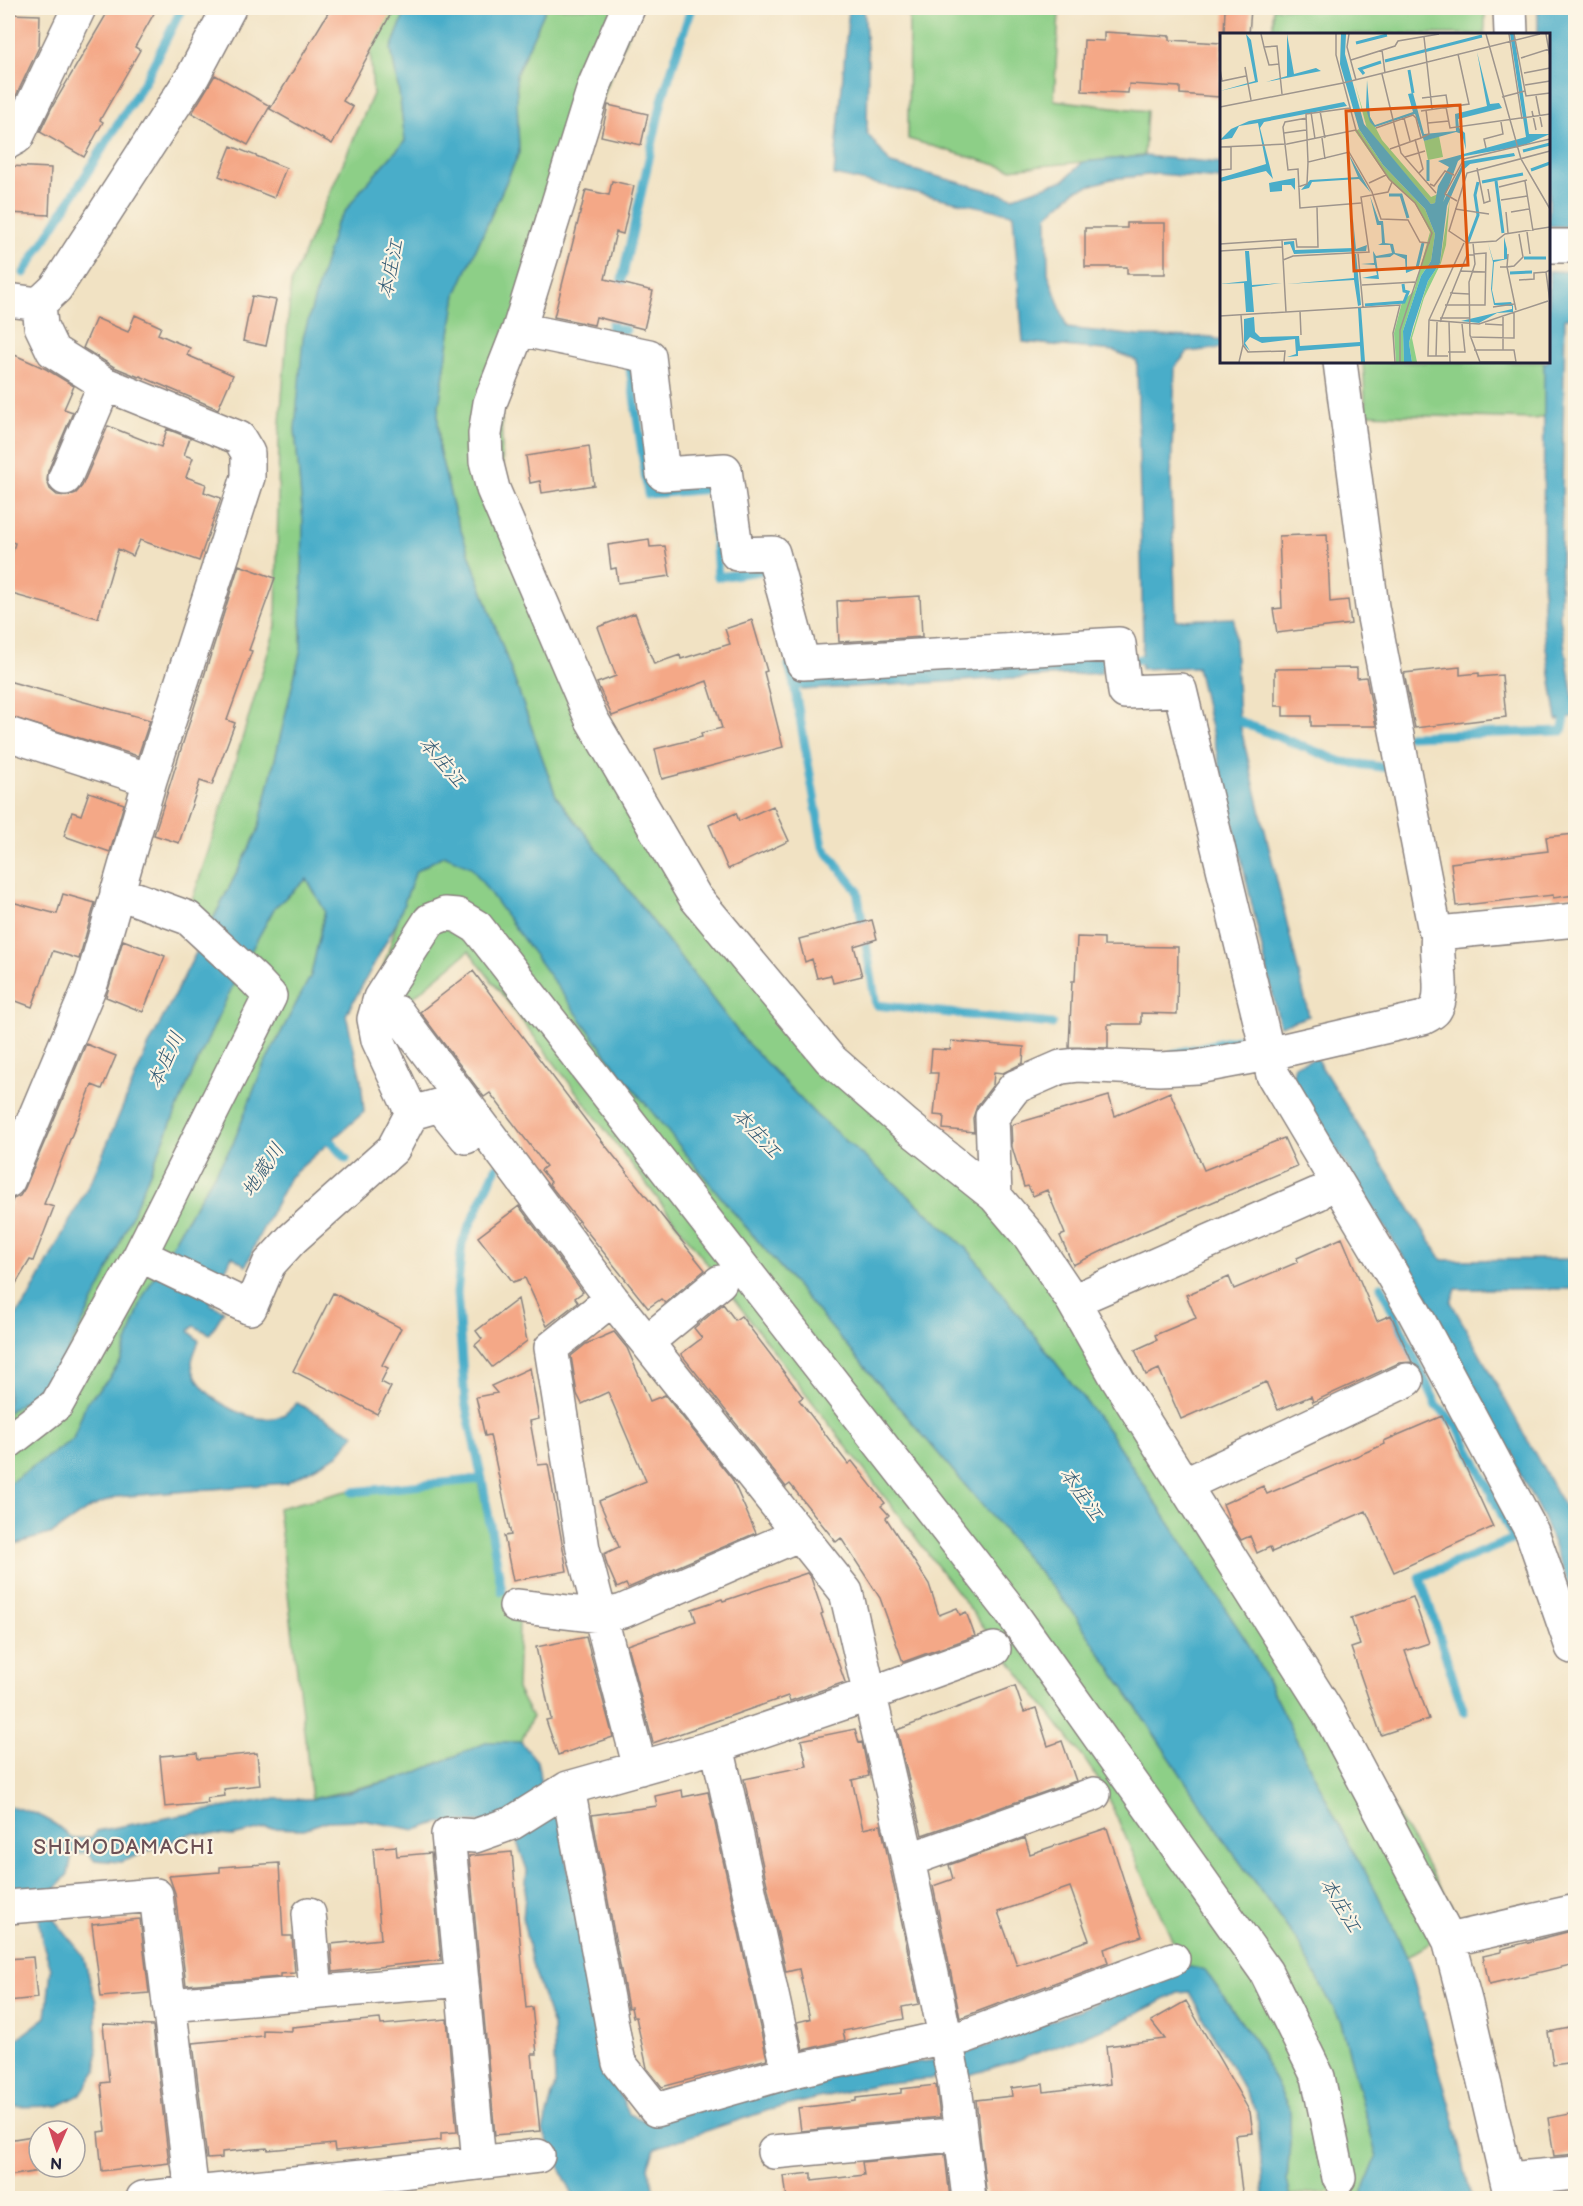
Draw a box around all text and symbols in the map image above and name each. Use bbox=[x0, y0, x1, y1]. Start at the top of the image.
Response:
inset map bbox=[1220, 33, 1550, 363]
water label: 本庄江 bbox=[373, 236, 409, 301]
water label: 本庄江 bbox=[414, 731, 471, 793]
water label: 本庄川 bbox=[142, 1028, 190, 1092]
water label: 本庄江 bbox=[727, 1103, 786, 1164]
water label: 地蔵川 bbox=[236, 1138, 290, 1202]
water label: 本庄江 bbox=[1054, 1463, 1109, 1526]
district label: SHIMODAMACHI bbox=[33, 1835, 215, 1860]
water label: 本庄江 bbox=[1314, 1873, 1366, 1938]
north arrow bbox=[27, 2119, 87, 2179]
text: N bbox=[50, 2153, 63, 2172]

